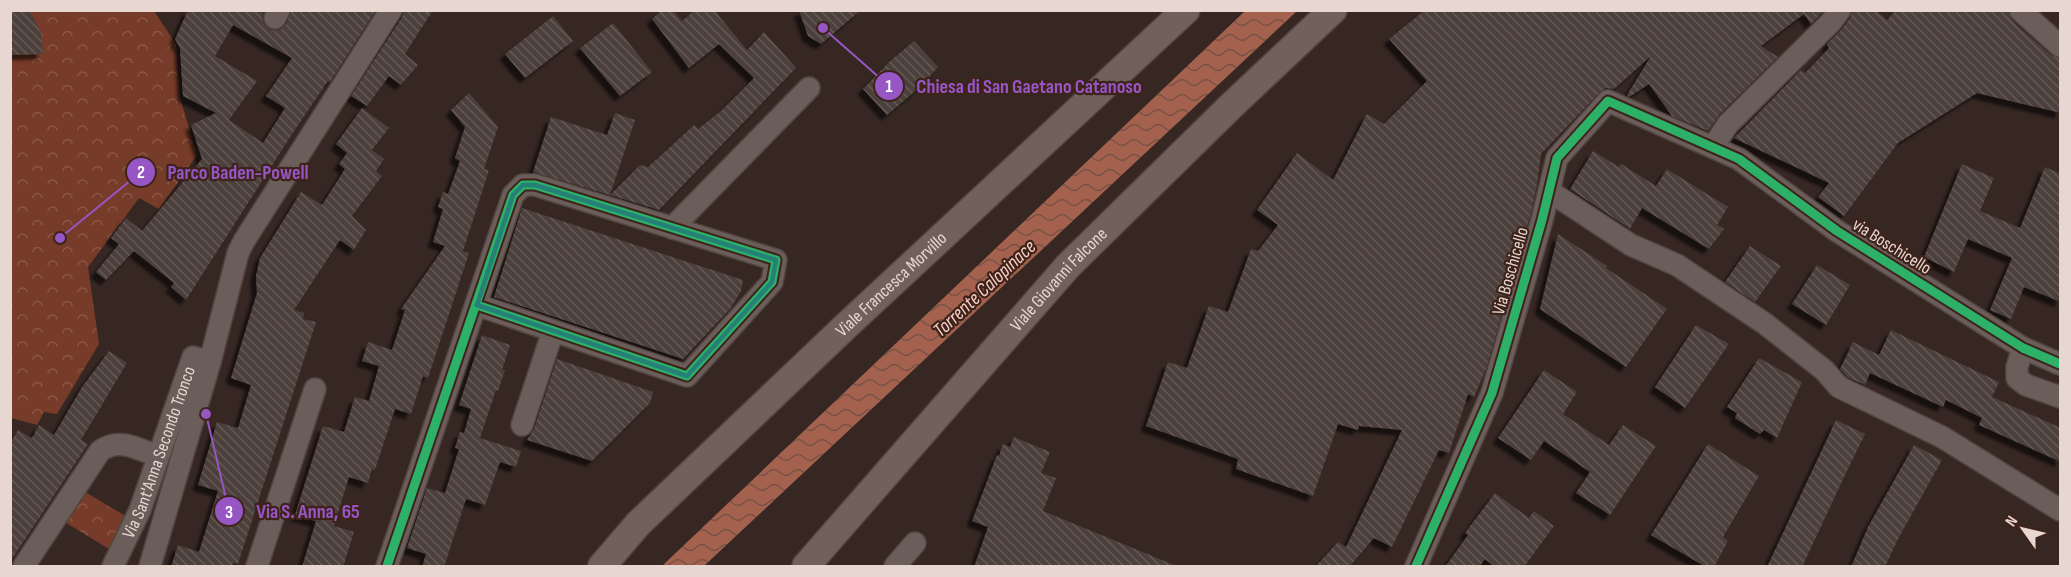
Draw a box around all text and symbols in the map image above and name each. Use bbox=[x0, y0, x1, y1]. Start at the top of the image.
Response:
callout: Chiesa di San Gaetano Catanoso bbox=[874, 67, 1154, 105]
text: Chiesa di San Gaetano Catanoso bbox=[916, 75, 1142, 99]
text: 1 bbox=[885, 76, 893, 97]
callout: Parco Baden-Powell bbox=[126, 153, 321, 191]
text: Parco Baden-Powell bbox=[167, 161, 309, 185]
text: 2 bbox=[137, 162, 145, 183]
street label: via Boschicello bbox=[1848, 214, 1935, 279]
street label: Viale Giovanni Falcone bbox=[1006, 224, 1112, 336]
street label: Via Boschicello bbox=[1488, 225, 1533, 317]
street label: Viale Francesca Morvillo bbox=[832, 228, 951, 341]
water label: Torrente Calopinace bbox=[928, 235, 1041, 342]
street label: Via Sant'Anna Secondo Tronco bbox=[118, 364, 200, 542]
callout: Via S. Anna, 65 bbox=[214, 492, 371, 530]
north arrow bbox=[1993, 499, 2053, 559]
text: Via S. Anna, 65 bbox=[256, 500, 360, 524]
text: 3 bbox=[225, 502, 233, 523]
text: N bbox=[2002, 513, 2022, 530]

